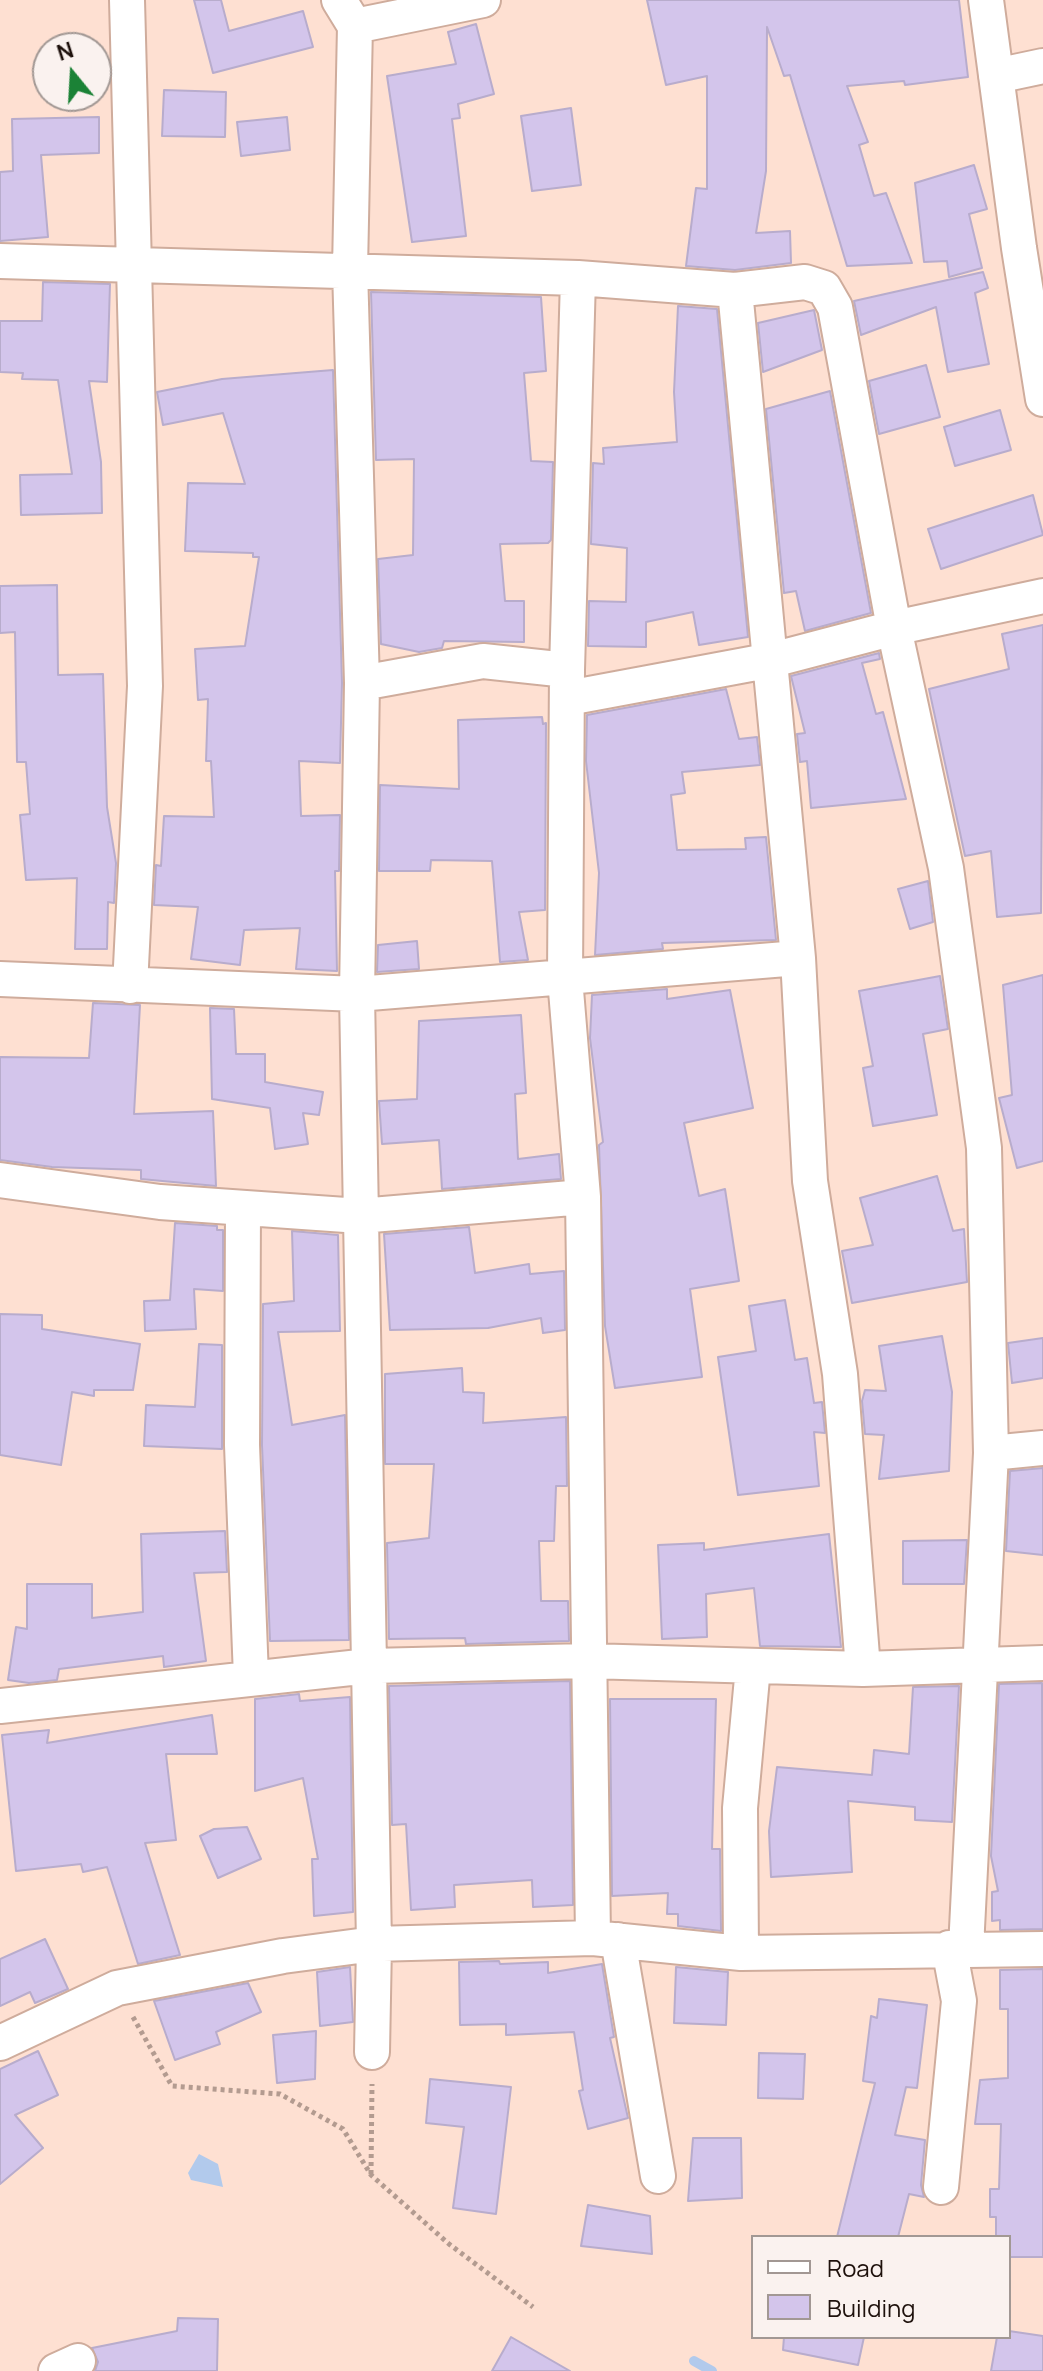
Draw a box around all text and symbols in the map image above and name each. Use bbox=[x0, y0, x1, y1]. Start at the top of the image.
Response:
north arrow bbox=[32, 32, 112, 112]
text: N bbox=[53, 34, 77, 68]
legend bbox=[751, 2235, 1011, 2339]
text: Road bbox=[827, 2251, 884, 2284]
text: Building bbox=[827, 2291, 915, 2324]

